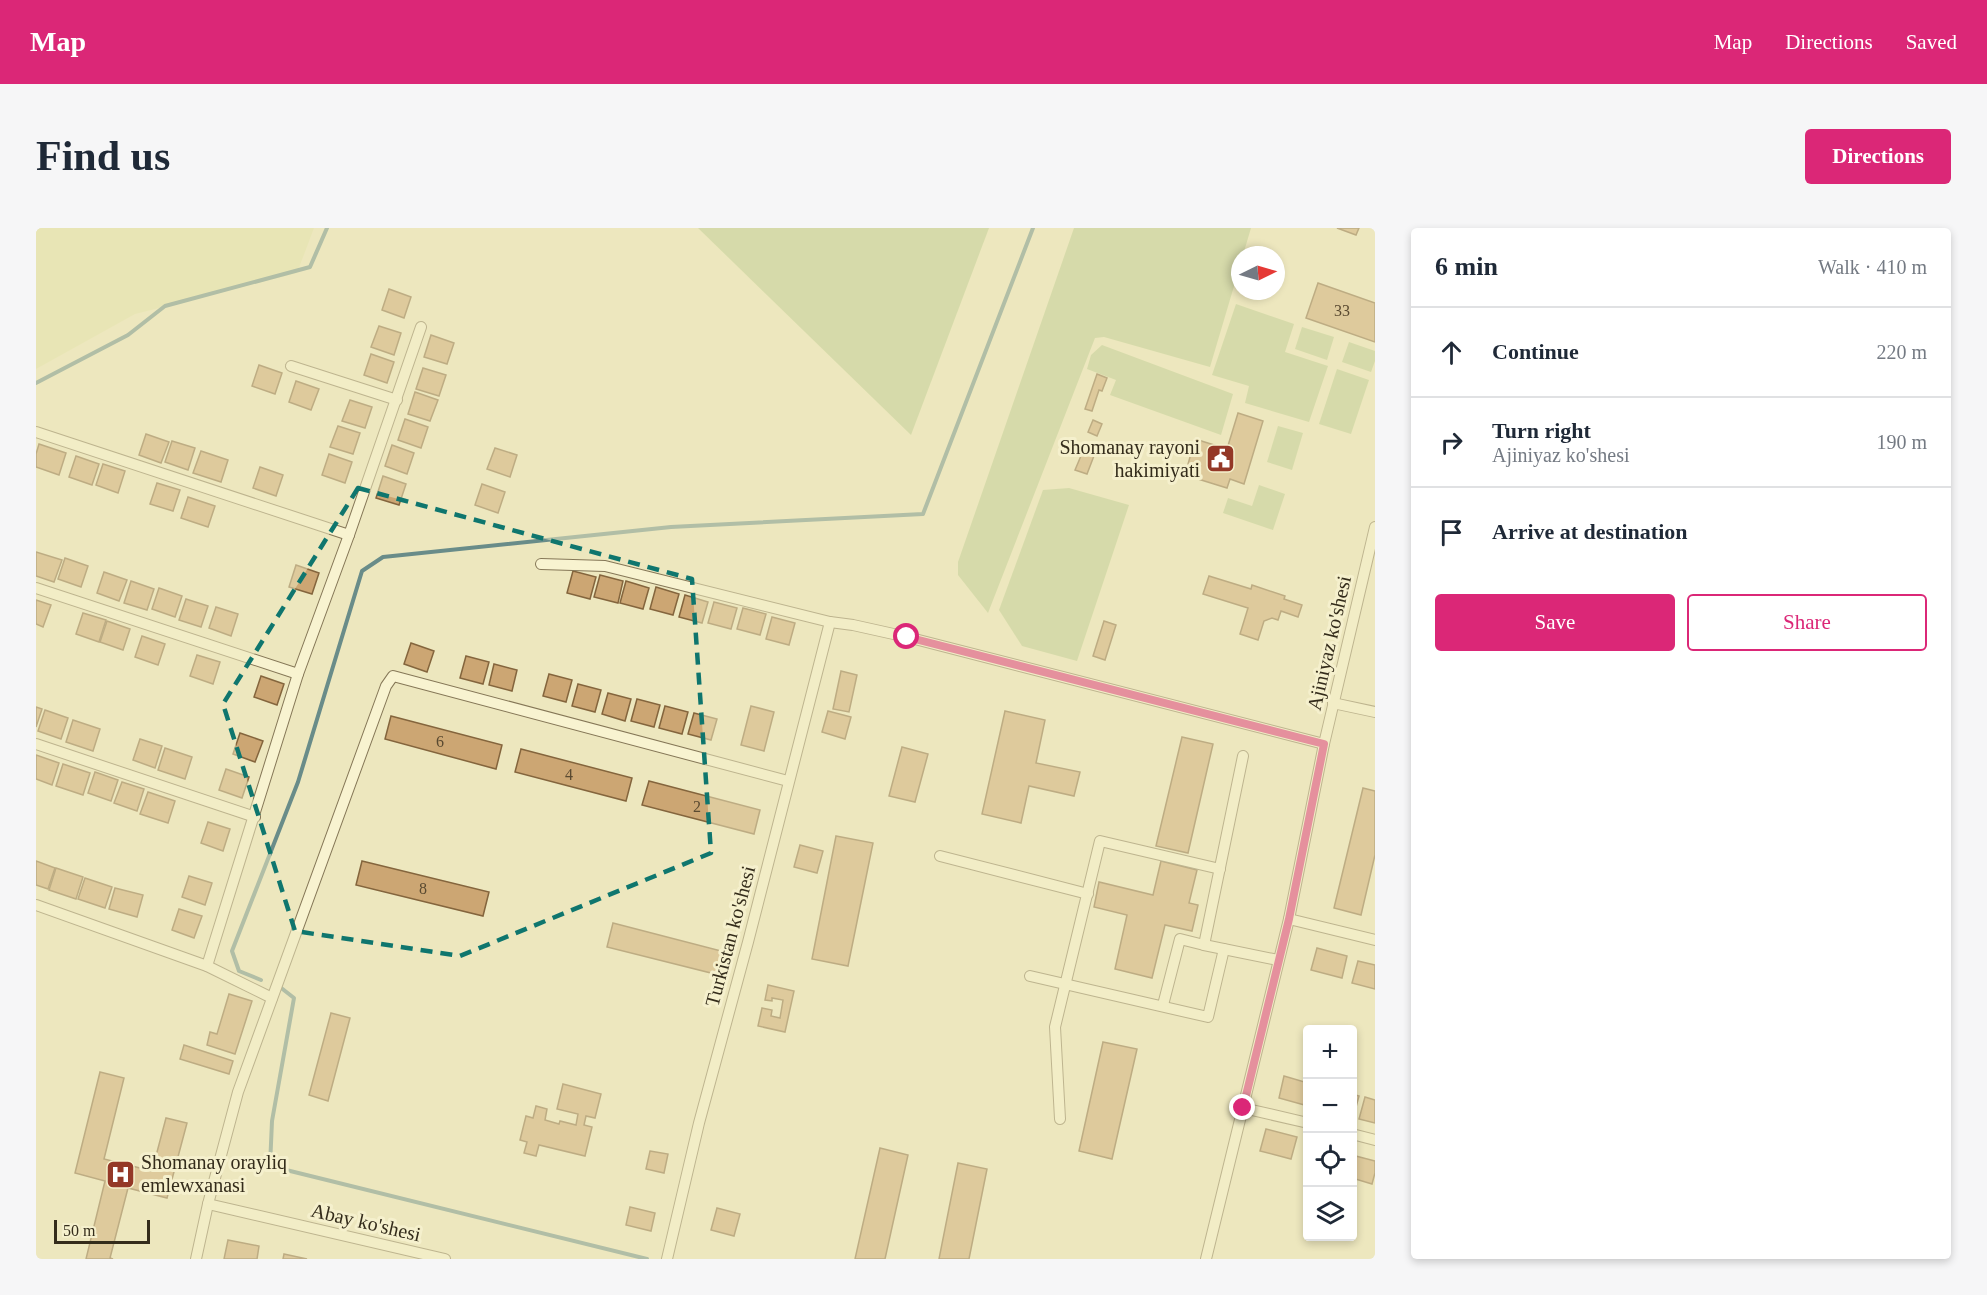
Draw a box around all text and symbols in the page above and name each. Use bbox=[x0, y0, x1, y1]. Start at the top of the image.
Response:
text: Map bbox=[30, 26, 86, 57]
text: Map bbox=[1714, 30, 1752, 54]
text: Directions bbox=[1785, 30, 1873, 54]
text: Saved bbox=[1906, 30, 1957, 54]
button: Directions bbox=[1805, 129, 1951, 184]
text: Find us bbox=[36, 133, 170, 179]
north arrow bbox=[1231, 246, 1285, 300]
text: 6 min bbox=[1435, 252, 1498, 281]
text: Walk · 410 m bbox=[1818, 256, 1927, 278]
house number: 33 bbox=[1334, 302, 1350, 319]
icon: ahead bbox=[1435, 336, 1468, 369]
text: Continue bbox=[1492, 339, 1579, 364]
text: 220 m bbox=[1876, 341, 1927, 363]
text: Turn right bbox=[1492, 418, 1591, 443]
icon: right bbox=[1435, 426, 1468, 459]
text: 190 m bbox=[1876, 431, 1927, 453]
place label: Shomanay rayoni hakimiyati bbox=[1059, 436, 1200, 482]
public building icon: Shomanay rayoni hakimiyati bbox=[1205, 442, 1237, 474]
text: Ajiniyaz ko'shesi bbox=[1492, 444, 1629, 466]
icon: arrive bbox=[1435, 516, 1468, 549]
text: Arrive at destination bbox=[1492, 519, 1688, 544]
street label: Ajiniyaz ko'shesi bbox=[1303, 573, 1356, 713]
button: Save bbox=[1435, 594, 1675, 651]
button: Share bbox=[1687, 594, 1927, 651]
route start bbox=[893, 623, 919, 649]
house number: 6 bbox=[436, 733, 444, 750]
house number: 4 bbox=[565, 766, 573, 783]
house number: 2 bbox=[693, 798, 701, 815]
street label: Turkistan ko'shesi bbox=[701, 863, 759, 1009]
house number: 8 bbox=[419, 880, 427, 897]
map controls bbox=[1303, 1025, 1357, 1241]
button: + bbox=[1303, 1025, 1357, 1079]
button: − bbox=[1303, 1079, 1357, 1133]
route end bbox=[1229, 1094, 1255, 1120]
button: locate bbox=[1303, 1133, 1357, 1187]
place label: Shomanay orayliq emlewxanasi bbox=[141, 1151, 287, 1196]
hospital icon: Shomanay orayliq emlewxanasi bbox=[104, 1158, 136, 1190]
button: layers bbox=[1303, 1187, 1357, 1241]
street label: Abay ko'shesi bbox=[309, 1199, 423, 1246]
scale bar bbox=[54, 1217, 150, 1244]
text: 50 m bbox=[63, 1222, 95, 1239]

